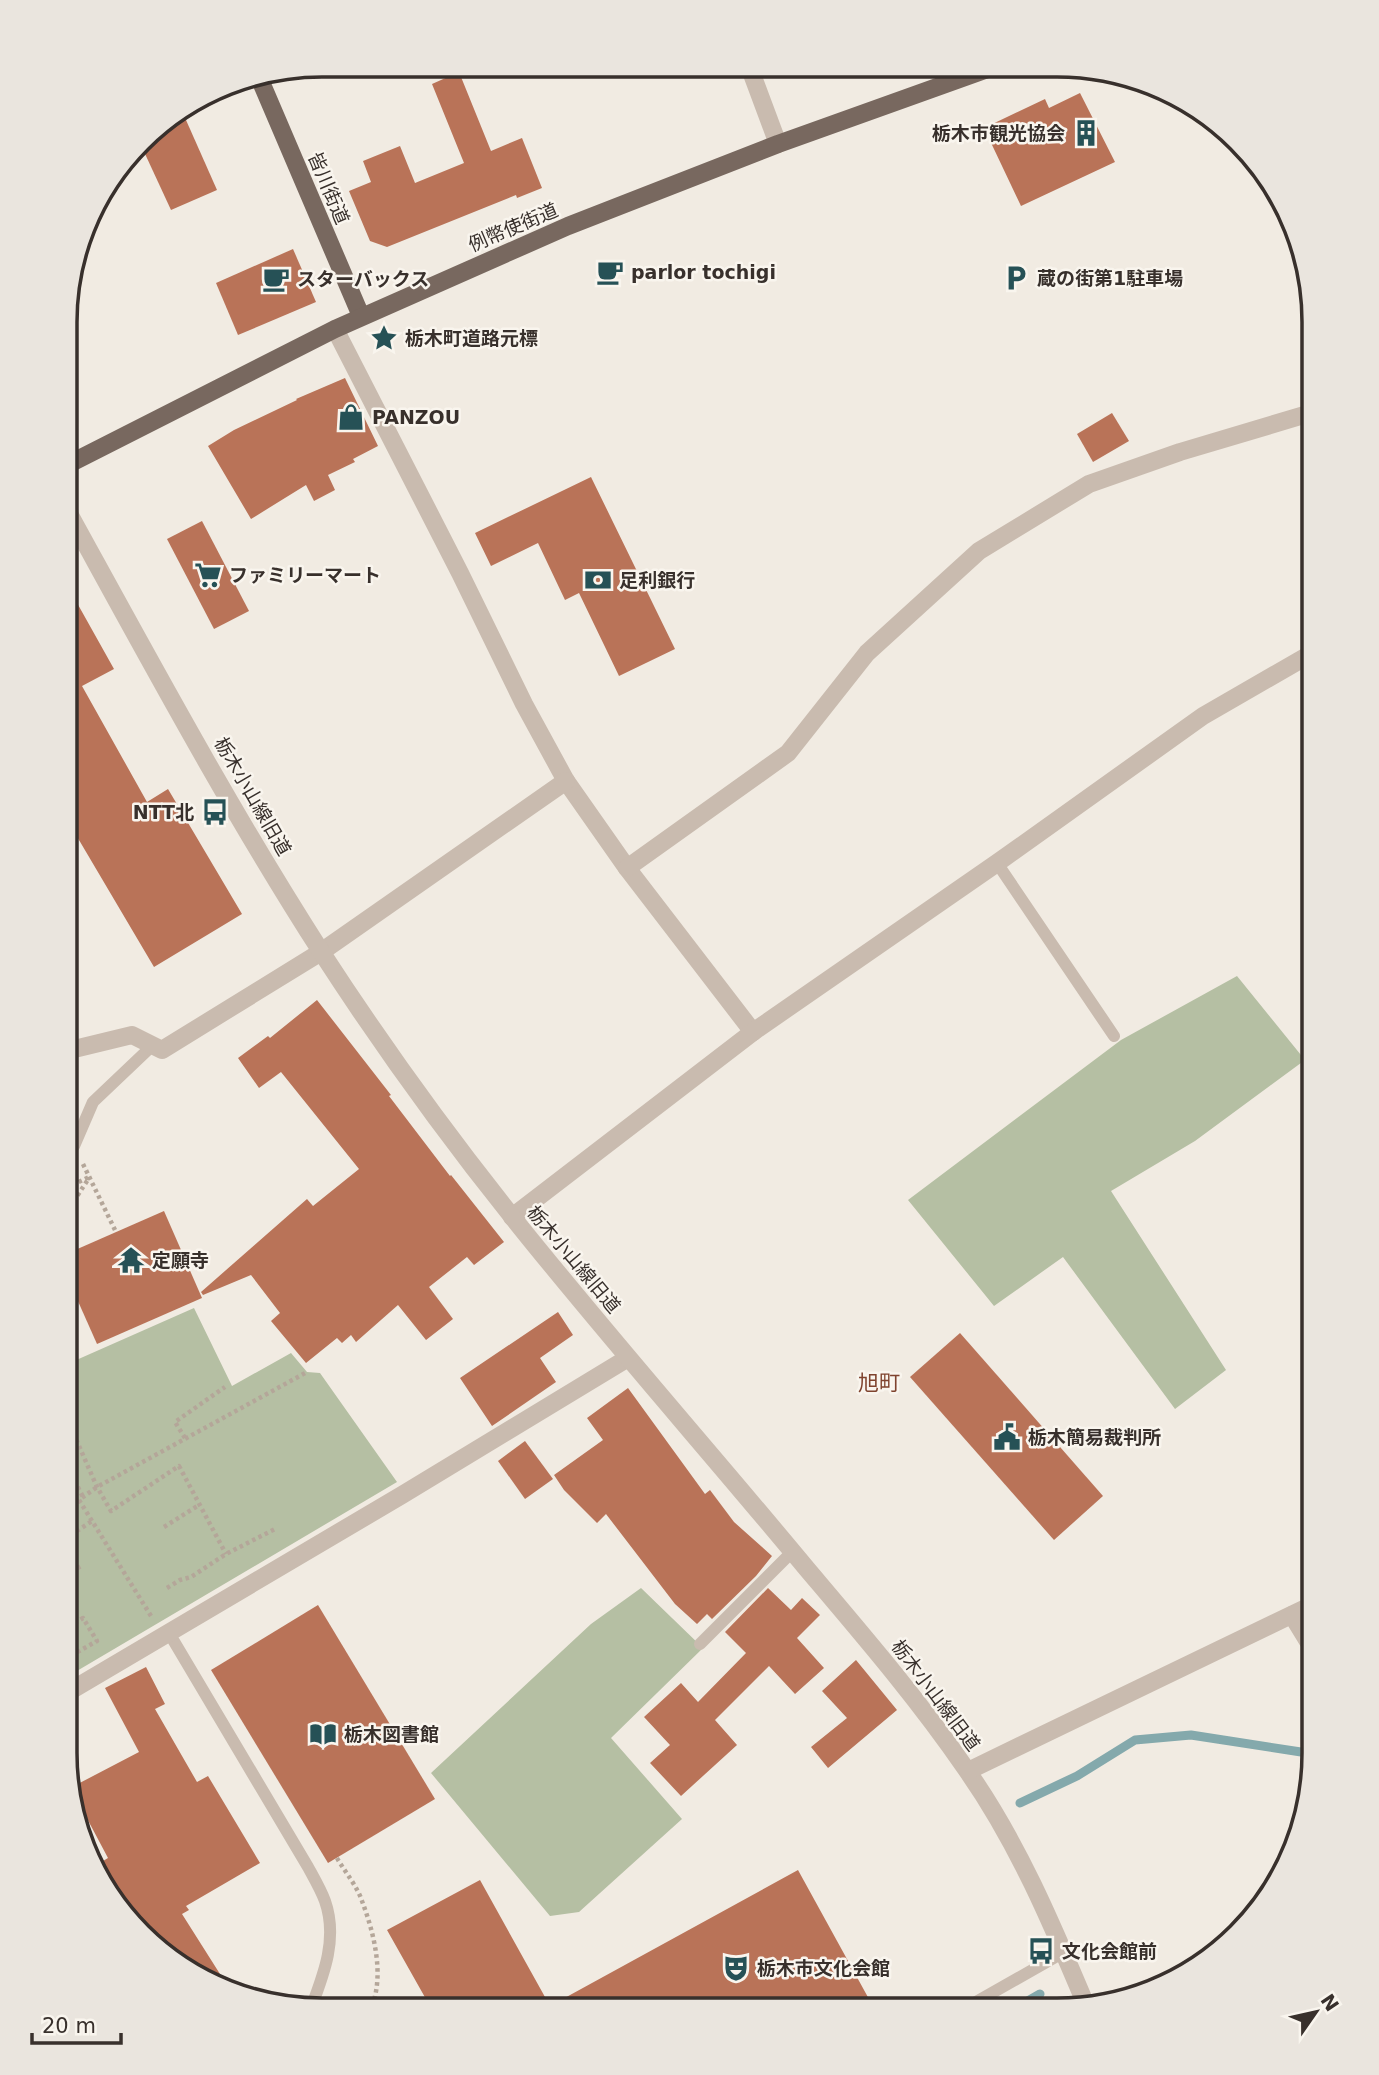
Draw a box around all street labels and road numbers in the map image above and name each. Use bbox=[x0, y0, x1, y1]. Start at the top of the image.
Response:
street label: 皆川街道 bbox=[304, 149, 354, 227]
street label: 例幣使街道 bbox=[465, 198, 561, 256]
street label: 栃木小山線旧道 bbox=[210, 733, 296, 859]
street label: 栃木小山線旧道 bbox=[523, 1201, 625, 1317]
street label: 栃木小山線旧道 bbox=[887, 1635, 985, 1755]

